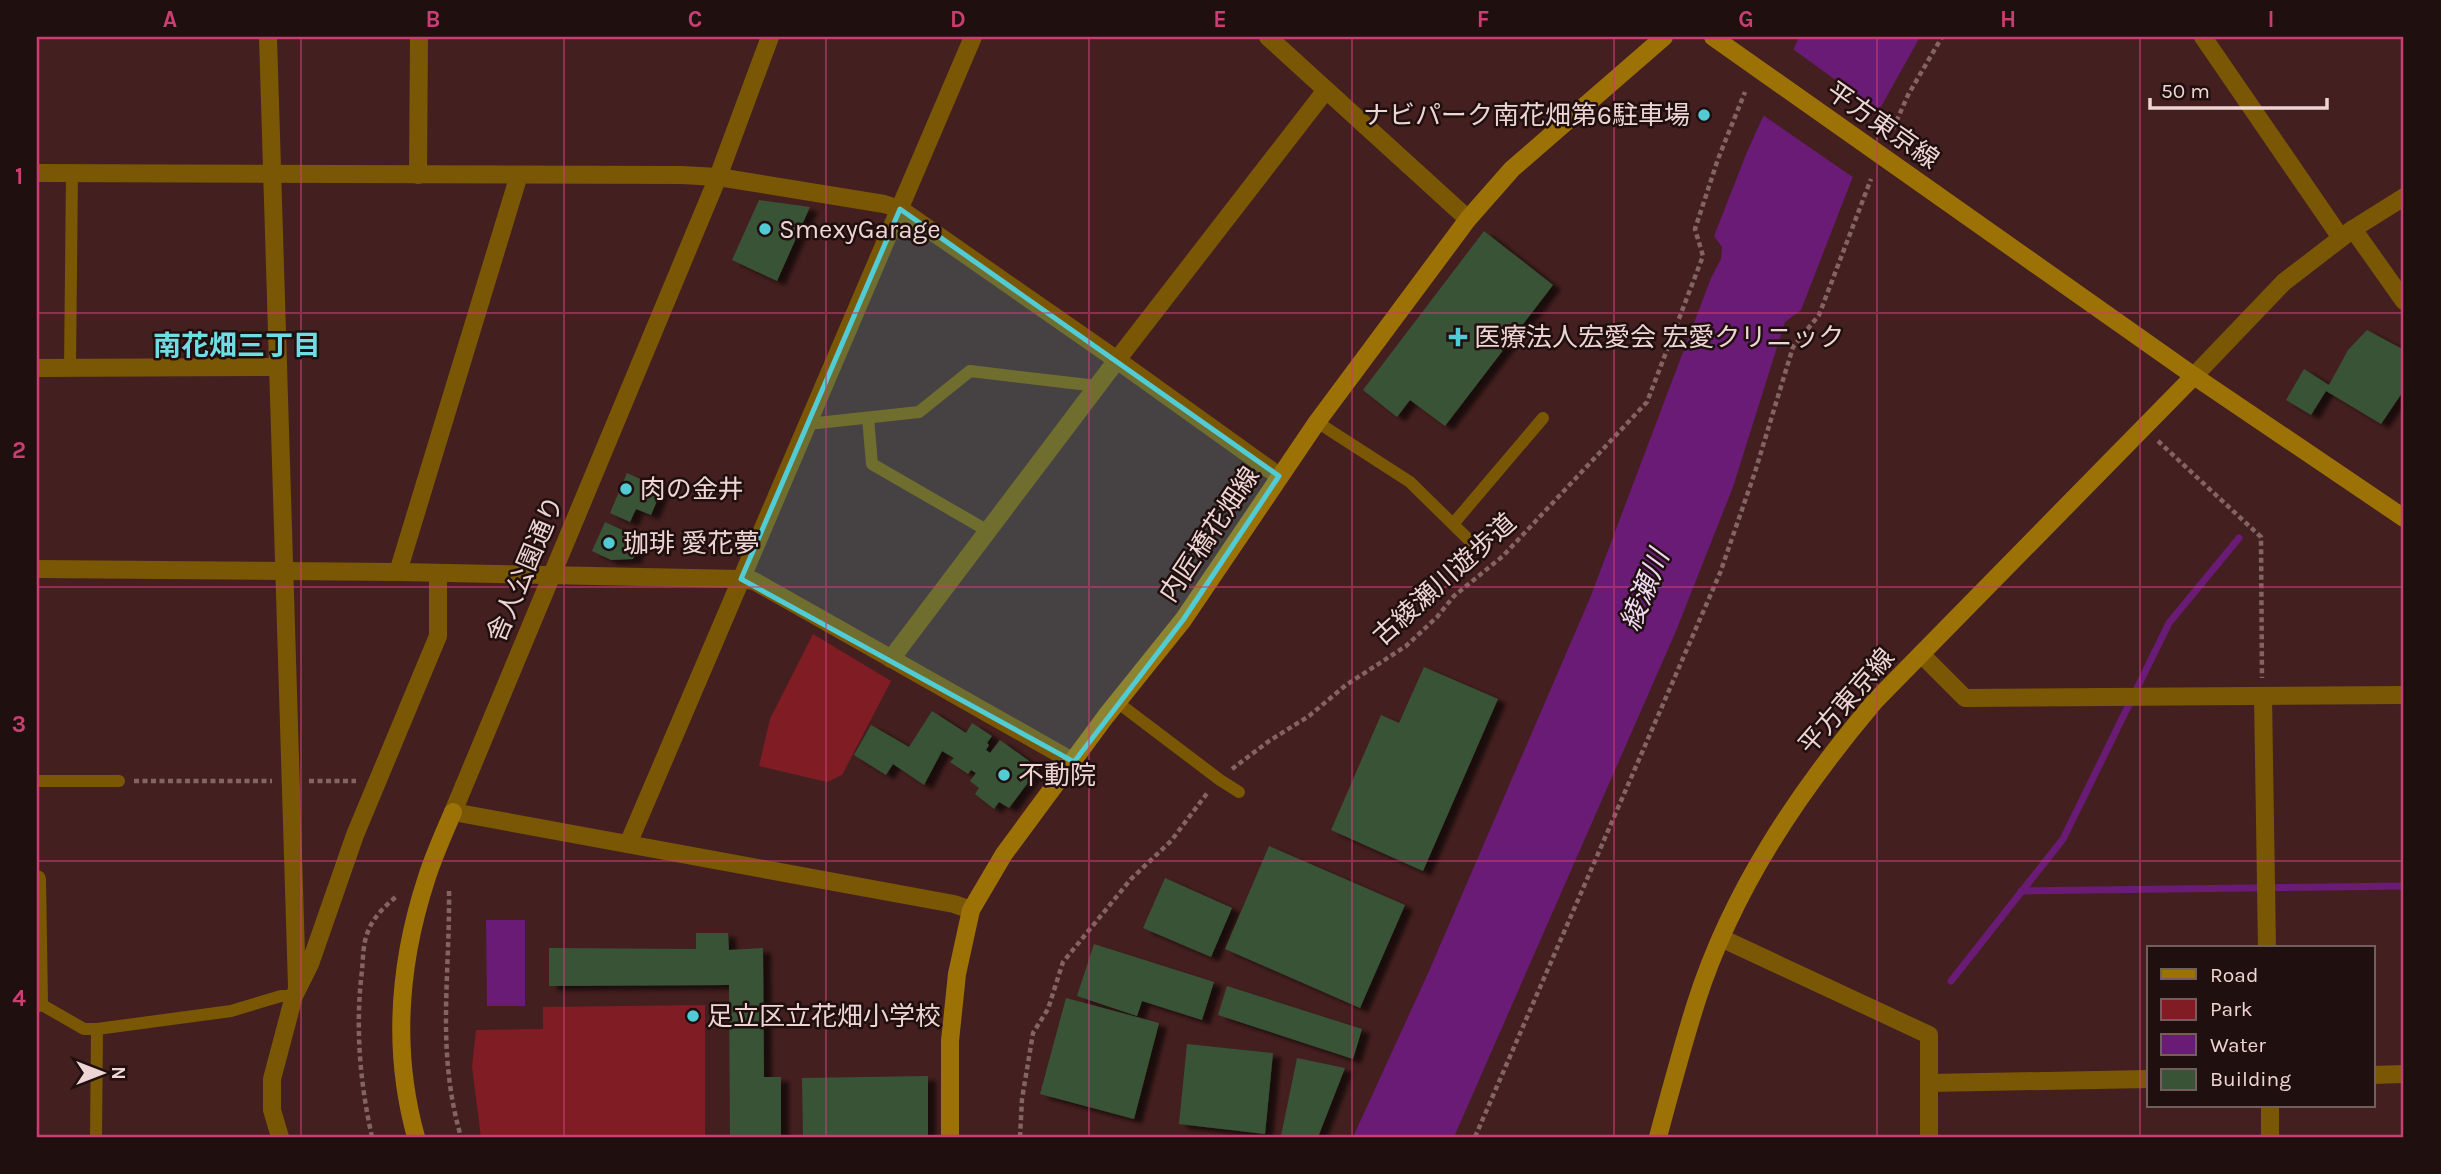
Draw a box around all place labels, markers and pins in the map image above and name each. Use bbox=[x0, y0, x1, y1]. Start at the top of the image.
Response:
place label: ナビパーク南花畑第6駐車場 bbox=[1363, 100, 1690, 131]
marker: ナビパーク南花畑第6駐車場 bbox=[1696, 107, 1712, 123]
place label: SmexyGarage bbox=[779, 214, 941, 245]
marker: SmexyGarage bbox=[757, 221, 773, 237]
place label: 医療法人宏愛会 宏愛クリニック bbox=[1474, 322, 1844, 353]
marker: 医療法人宏愛会 宏愛クリニック bbox=[1448, 327, 1468, 347]
place label: 肉の金井 bbox=[640, 474, 744, 505]
marker: 肉の金井 bbox=[618, 481, 634, 497]
place label: 珈琲 愛花夢 bbox=[623, 528, 759, 559]
marker: 珈琲 愛花夢 bbox=[601, 535, 617, 551]
place label: 不動院 bbox=[1018, 760, 1096, 791]
marker: 不動院 bbox=[996, 767, 1012, 783]
place label: 足立区立花畑小学校 bbox=[707, 1001, 941, 1032]
marker: 足立区立花畑小学校 bbox=[685, 1008, 701, 1024]

